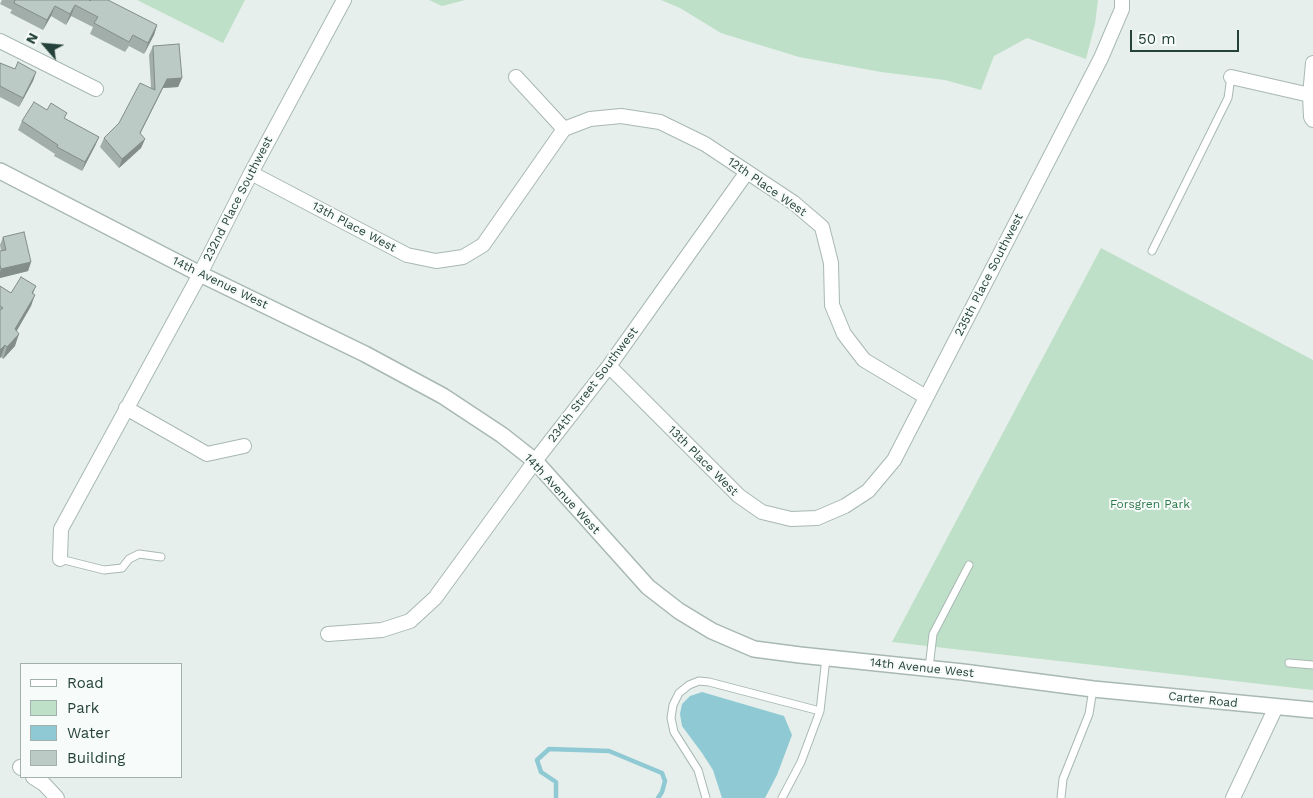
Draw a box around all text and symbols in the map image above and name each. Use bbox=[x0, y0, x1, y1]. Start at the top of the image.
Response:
north arrow bbox=[20, 20, 70, 70]
scale bar bbox=[1133, 20, 1242, 52]
text: N bbox=[22, 30, 41, 46]
text: 50 m bbox=[1138, 30, 1175, 48]
street label: 232nd Place Southwest bbox=[200, 134, 276, 264]
street label: 12th Place West bbox=[725, 154, 809, 220]
street label: 13th Place West bbox=[309, 199, 399, 255]
street label: 235th Place Southwest bbox=[952, 211, 1026, 339]
street label: 14th Avenue West bbox=[170, 254, 270, 312]
street label: 234th Street Southwest bbox=[545, 324, 641, 446]
street label: 13th Place West bbox=[665, 423, 741, 499]
street label: 14th Avenue West bbox=[521, 451, 603, 537]
park label: Forsgren Park bbox=[1110, 497, 1190, 511]
street label: 14th Avenue West bbox=[869, 655, 975, 681]
legend bbox=[20, 663, 182, 778]
text: Road bbox=[67, 674, 104, 692]
street label: Carter Road bbox=[1168, 689, 1238, 711]
text: Park bbox=[67, 699, 99, 717]
text: Water bbox=[67, 724, 110, 742]
text: Building bbox=[67, 749, 125, 767]

